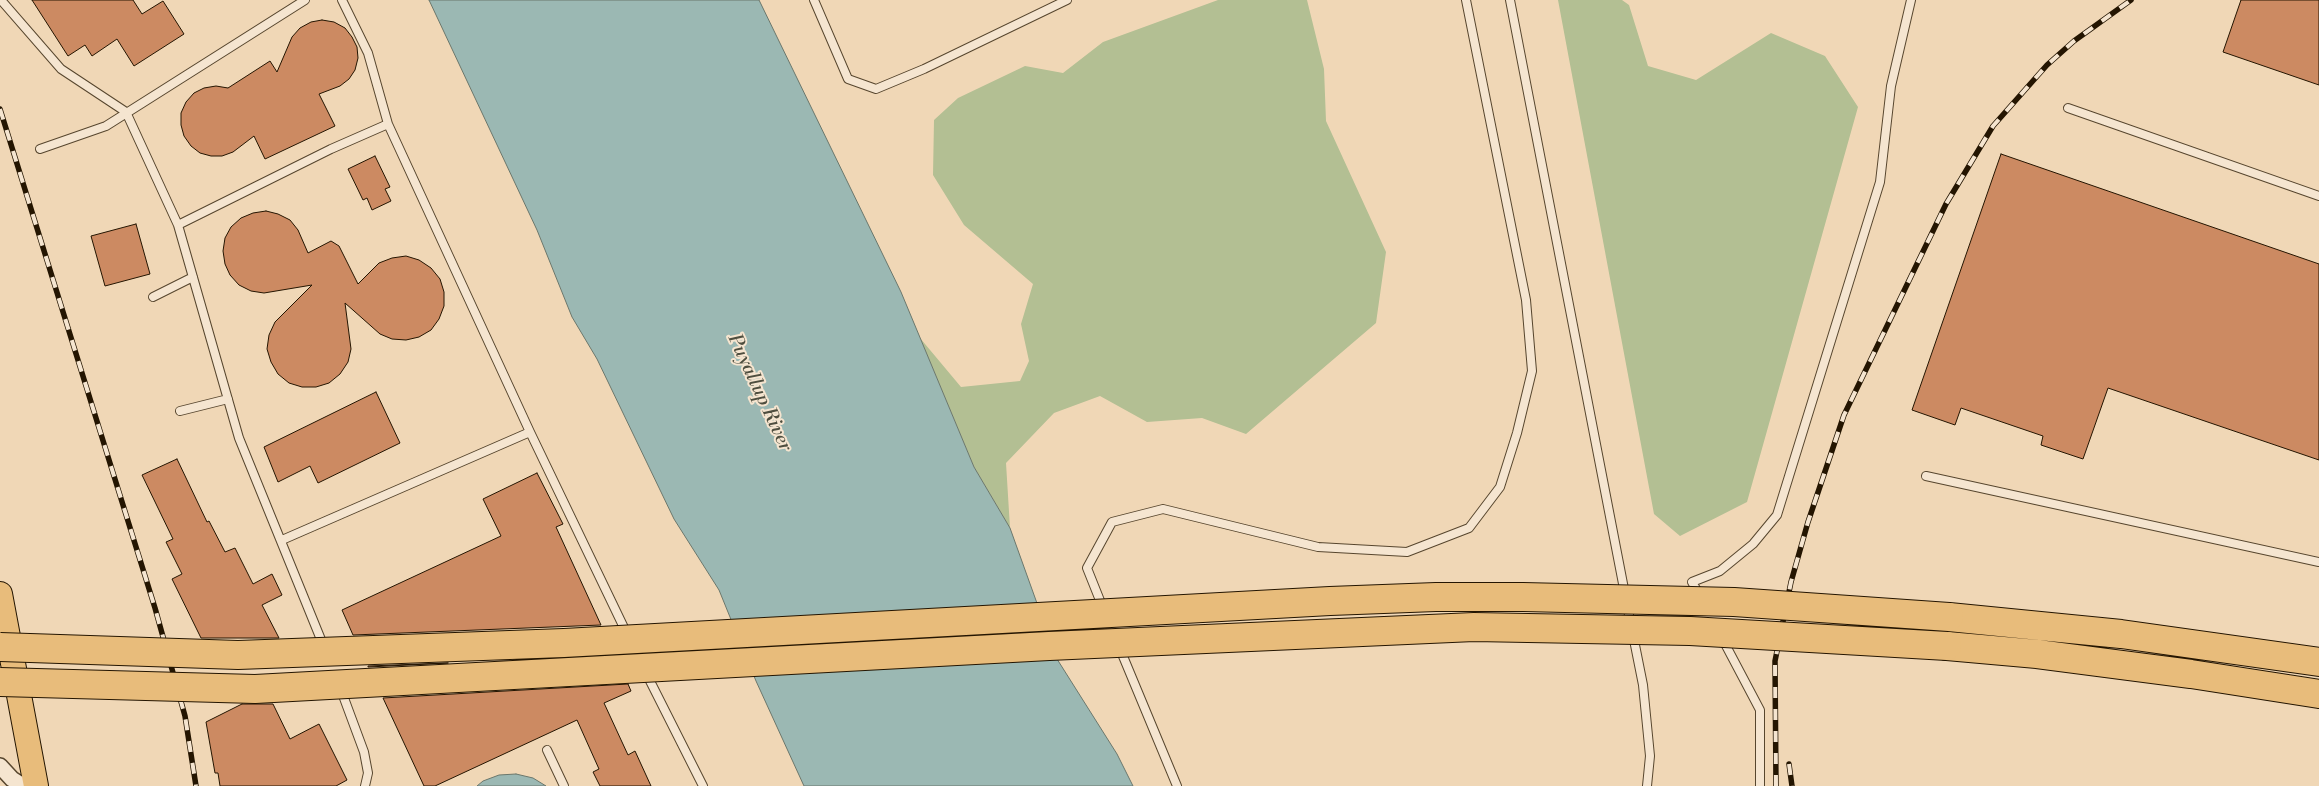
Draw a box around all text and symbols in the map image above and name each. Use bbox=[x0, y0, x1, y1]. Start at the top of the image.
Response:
water label: Puyallup River bbox=[722, 331, 796, 455]

